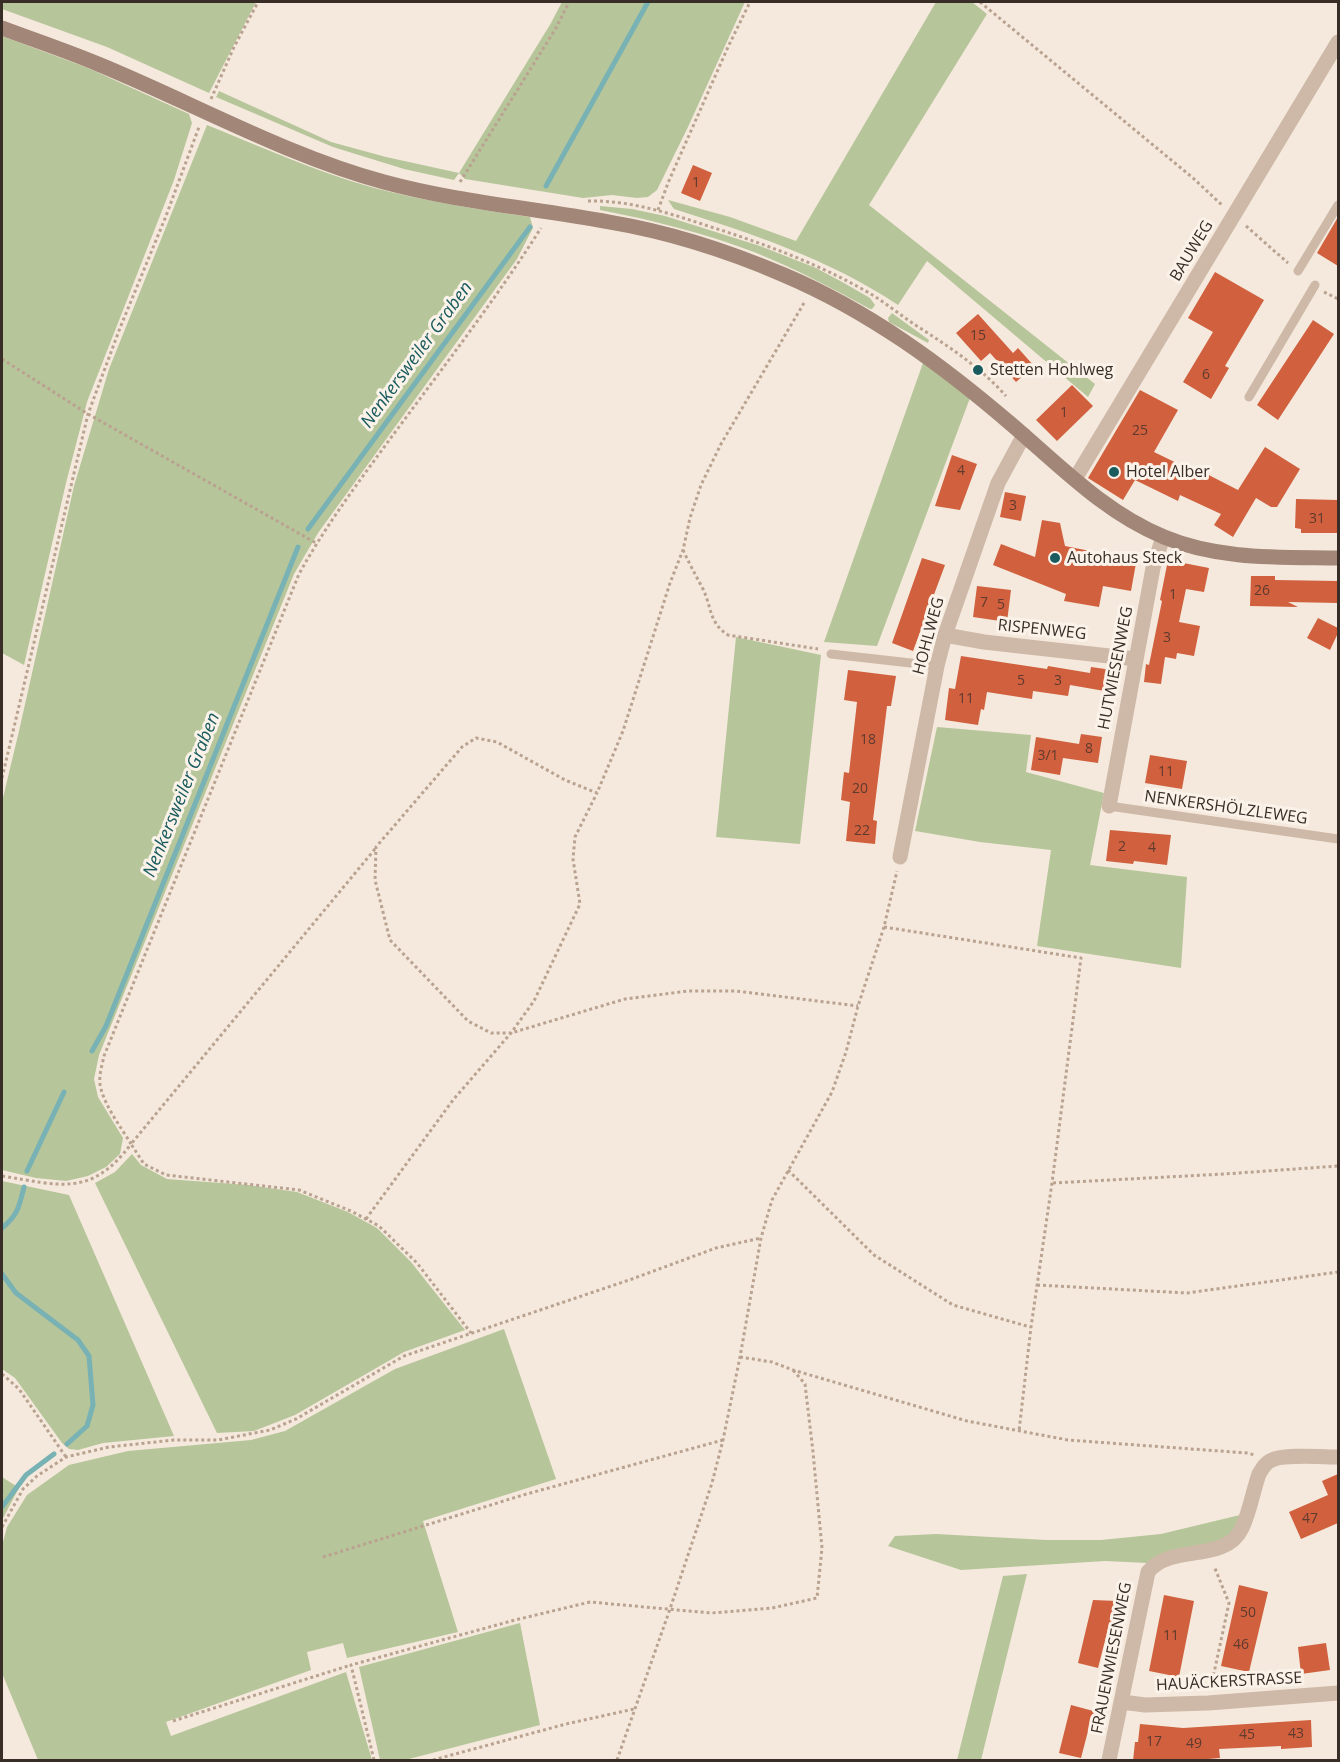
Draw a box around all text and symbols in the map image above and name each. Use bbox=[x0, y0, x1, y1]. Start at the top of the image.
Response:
house number: 1 bbox=[692, 175, 700, 191]
street label: BAUWEG bbox=[1166, 217, 1218, 285]
water label: Nenkersweiler Graben bbox=[357, 278, 477, 432]
house number: 15 bbox=[970, 328, 986, 344]
place label: Stetten Hohlweg bbox=[990, 360, 1113, 380]
marker: Stetten Hohlweg bbox=[971, 363, 985, 377]
house number: 6 bbox=[1202, 367, 1210, 383]
house number: 1 bbox=[1060, 405, 1068, 421]
house number: 25 bbox=[1132, 423, 1148, 439]
place label: Hotel Alber bbox=[1126, 462, 1210, 482]
house number: 4 bbox=[957, 463, 965, 479]
marker: Hotel Alber bbox=[1107, 465, 1121, 479]
house number: 3 bbox=[1009, 498, 1017, 514]
house number: 31 bbox=[1309, 511, 1325, 527]
place label: Autohaus Steck bbox=[1067, 548, 1182, 568]
marker: Autohaus Steck bbox=[1048, 551, 1062, 565]
house number: 26 bbox=[1254, 583, 1270, 599]
house number: 1 bbox=[1169, 587, 1177, 603]
street label: HOHLWEG bbox=[909, 595, 949, 677]
house number: 7 bbox=[980, 595, 988, 611]
house number: 5 bbox=[997, 597, 1005, 613]
street label: HUTWIESENWEG bbox=[1095, 605, 1137, 731]
street label: RISPENWEG bbox=[997, 616, 1087, 644]
house number: 3 bbox=[1163, 630, 1171, 646]
house number: 5 bbox=[1017, 673, 1025, 689]
house number: 3 bbox=[1054, 673, 1062, 689]
house number: 11 bbox=[958, 691, 974, 707]
water label: Nenkersweiler Graben bbox=[139, 710, 225, 880]
house number: 18 bbox=[860, 732, 876, 748]
house number: 8 bbox=[1085, 741, 1093, 757]
house number: 3/1 bbox=[1037, 748, 1059, 764]
house number: 11 bbox=[1158, 764, 1174, 780]
house number: 20 bbox=[852, 781, 868, 797]
street label: NENKERSHÖLZLEWEG bbox=[1143, 787, 1309, 829]
house number: 22 bbox=[854, 823, 870, 839]
house number: 2 bbox=[1118, 839, 1126, 855]
house number: 4 bbox=[1148, 840, 1156, 856]
house number: 47 bbox=[1302, 1511, 1318, 1527]
street label: FRAUENWIESENWEG bbox=[1088, 1581, 1136, 1735]
house number: 50 bbox=[1240, 1605, 1256, 1621]
house number: 11 bbox=[1163, 1628, 1179, 1644]
house number: 46 bbox=[1233, 1637, 1249, 1653]
street label: HAUÄCKERSTRASSE bbox=[1155, 1669, 1303, 1695]
house number: 43 bbox=[1288, 1726, 1304, 1742]
house number: 45 bbox=[1239, 1727, 1255, 1743]
house number: 17 bbox=[1146, 1734, 1162, 1750]
house number: 49 bbox=[1186, 1736, 1202, 1752]

